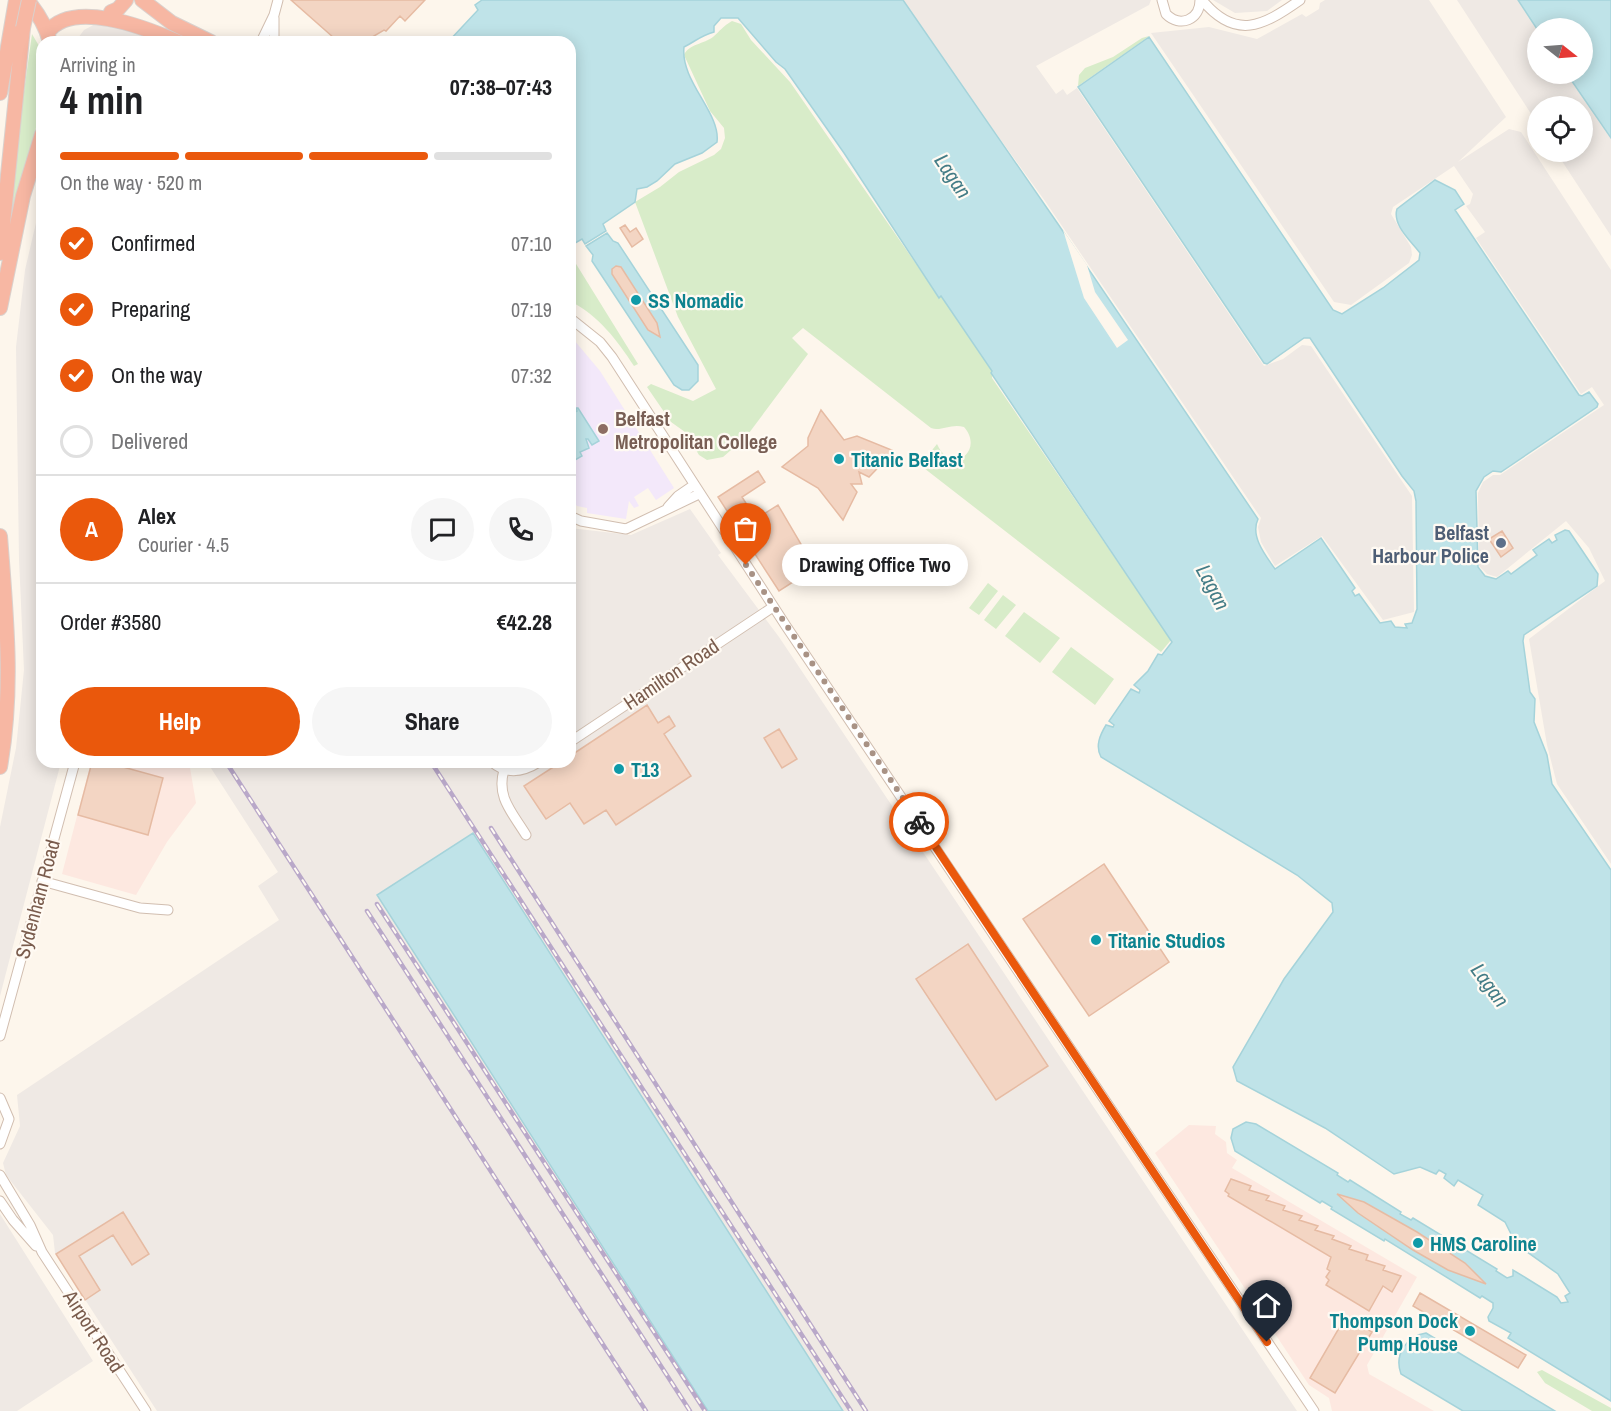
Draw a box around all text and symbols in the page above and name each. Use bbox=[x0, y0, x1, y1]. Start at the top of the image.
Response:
north arrow bbox=[1527, 18, 1593, 84]
map controls bbox=[1527, 18, 1593, 162]
text: Arriving in bbox=[60, 51, 136, 78]
text: 07:38–07:43 bbox=[450, 72, 552, 102]
text: 4 min bbox=[60, 74, 144, 126]
button: locate bbox=[1527, 96, 1593, 162]
water label: Lagan bbox=[928, 148, 978, 204]
text: On the way · 520 m bbox=[60, 169, 202, 196]
icon: check bbox=[60, 227, 93, 260]
text: Confirmed bbox=[111, 228, 195, 258]
text: 07:10 bbox=[511, 230, 552, 257]
place label: SS Nomadic bbox=[648, 287, 744, 314]
icon: check bbox=[60, 293, 93, 326]
marker: SS Nomadic bbox=[629, 293, 643, 307]
text: Preparing bbox=[111, 294, 190, 324]
text: 07:19 bbox=[511, 296, 552, 323]
icon: check bbox=[60, 359, 93, 392]
text: On the way bbox=[111, 360, 202, 390]
text: 07:32 bbox=[511, 362, 552, 389]
place label: Belfast Metropolitan College bbox=[615, 405, 777, 455]
marker: Belfast Metropolitan College bbox=[596, 422, 610, 436]
text: Delivered bbox=[111, 426, 188, 456]
place label: Titanic Belfast bbox=[851, 446, 963, 473]
marker: Titanic Belfast bbox=[832, 452, 846, 466]
button: chat bbox=[411, 498, 474, 561]
button: phone bbox=[489, 498, 552, 561]
text: Alex bbox=[138, 501, 176, 531]
pin bbox=[720, 503, 771, 565]
icon: bag bbox=[729, 512, 762, 545]
text: A bbox=[85, 514, 98, 544]
place label: Belfast Harbour Police bbox=[1372, 519, 1490, 569]
text: Courier · 4.5 bbox=[138, 531, 229, 558]
marker: Belfast Harbour Police bbox=[1494, 536, 1508, 550]
callout: Drawing Office Two bbox=[782, 544, 968, 586]
text: Drawing Office Two bbox=[799, 551, 951, 578]
water label: Lagan bbox=[1189, 559, 1237, 615]
text: Order #3580 bbox=[60, 607, 161, 637]
text: €42.28 bbox=[497, 607, 552, 637]
street label: Hamilton Road bbox=[618, 632, 724, 716]
button: Help bbox=[60, 687, 300, 756]
button: Share bbox=[312, 687, 552, 756]
place label: T13 bbox=[631, 756, 659, 783]
marker: T13 bbox=[612, 762, 626, 776]
courier bbox=[889, 792, 949, 852]
icon: bike bbox=[903, 806, 936, 839]
street label: Sydenham Road bbox=[8, 837, 66, 961]
place label: Titanic Studios bbox=[1108, 927, 1225, 954]
marker: Titanic Studios bbox=[1089, 933, 1103, 947]
water label: Lagan bbox=[1464, 957, 1516, 1013]
place label: HMS Caroline bbox=[1430, 1230, 1537, 1257]
marker: HMS Caroline bbox=[1411, 1236, 1425, 1250]
pin bbox=[1241, 1280, 1292, 1342]
street label: Airport Road bbox=[57, 1284, 131, 1377]
icon: home bbox=[1250, 1289, 1283, 1322]
place label: Thompson Dock Pump House bbox=[1330, 1307, 1459, 1357]
marker: Thompson Dock Pump House bbox=[1463, 1324, 1477, 1338]

